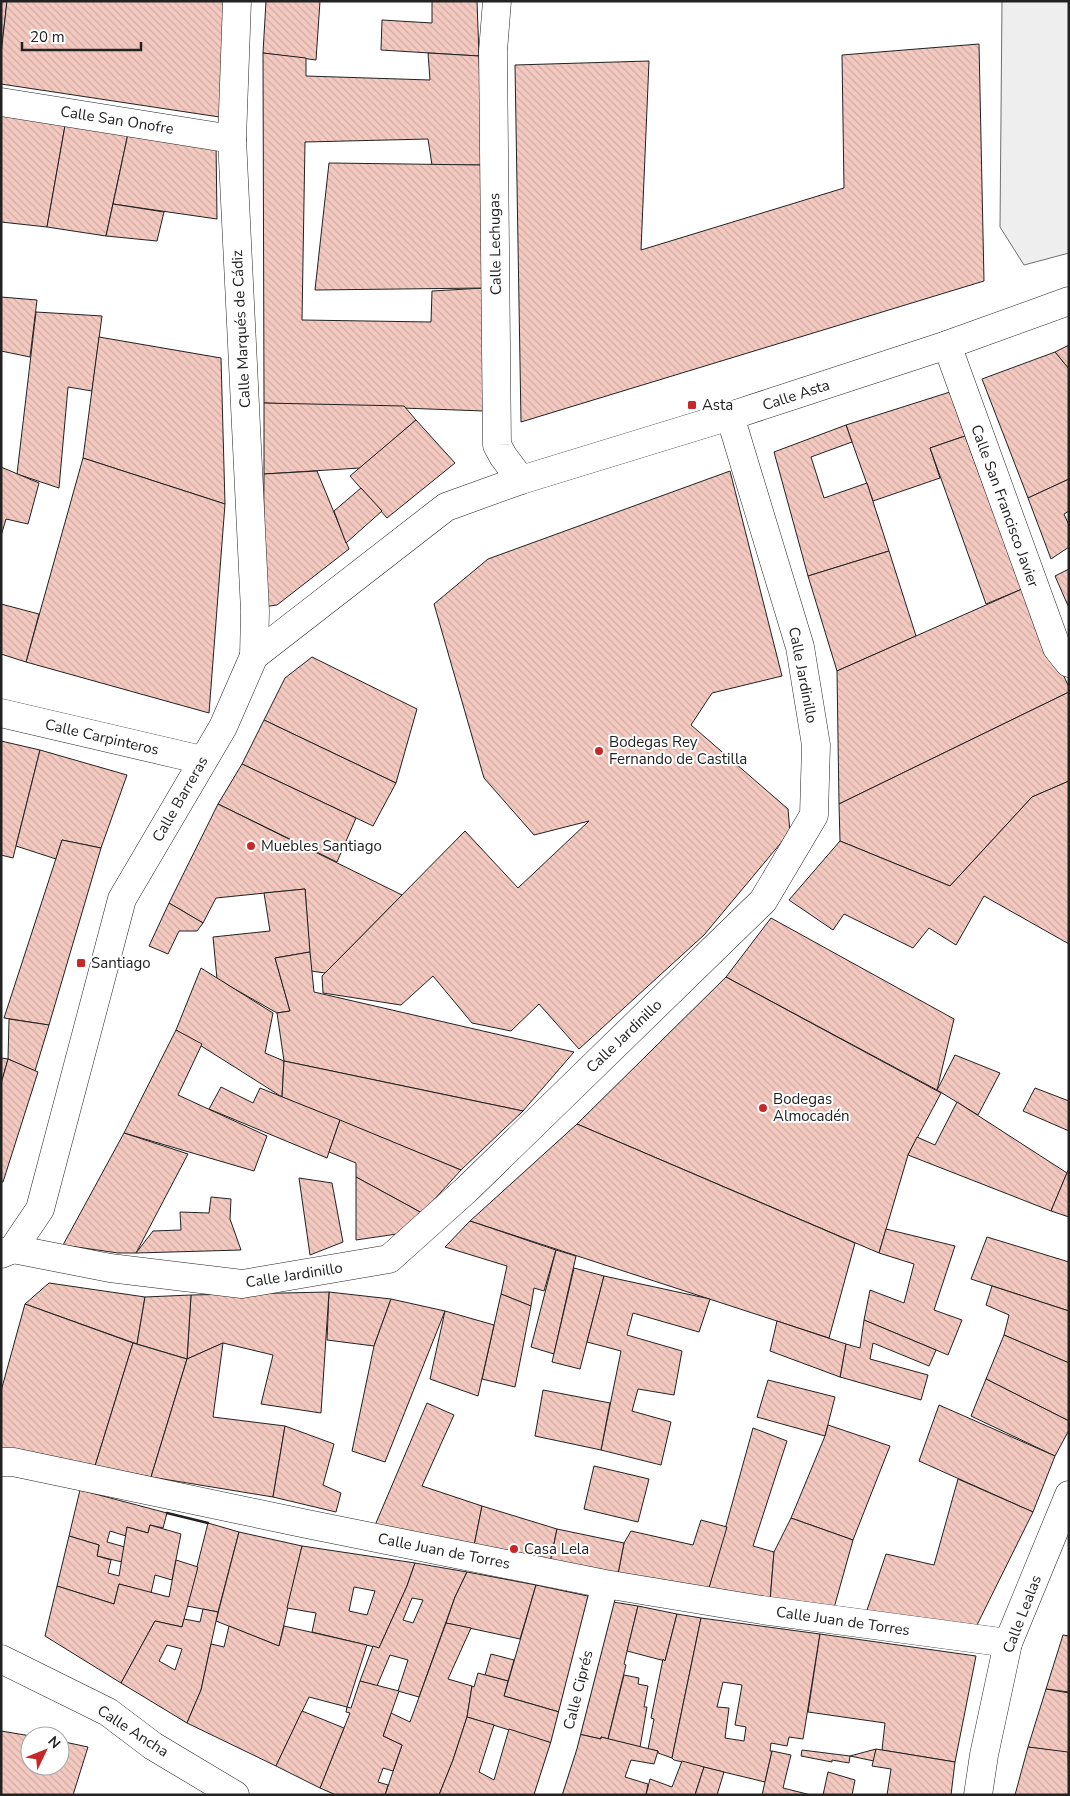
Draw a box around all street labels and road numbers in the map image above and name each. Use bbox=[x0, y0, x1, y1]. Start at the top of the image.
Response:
street label: Calle San Onofre bbox=[59, 101, 175, 139]
street label: Calle Lechugas bbox=[484, 193, 506, 295]
street label: Calle Marqués de Cádiz bbox=[227, 249, 255, 409]
street label: Calle Asta bbox=[760, 375, 832, 415]
street label: Calle San Francisco Javier bbox=[966, 422, 1044, 591]
street label: Calle Jardinillo bbox=[784, 625, 822, 725]
street label: Calle Carpinteros bbox=[43, 714, 161, 760]
street label: Calle Barreras bbox=[147, 753, 213, 845]
street label: Calle Jardinillo bbox=[582, 995, 666, 1077]
street label: Calle Jardinillo bbox=[244, 1257, 344, 1293]
street label: Calle Juan de Torres bbox=[376, 1528, 512, 1574]
street label: Calle Lealas bbox=[998, 1572, 1046, 1656]
street label: Calle Juan de Torres bbox=[775, 1602, 911, 1640]
street label: Calle Ciprés bbox=[558, 1648, 598, 1732]
street label: Calle Ancha bbox=[93, 1700, 173, 1762]

